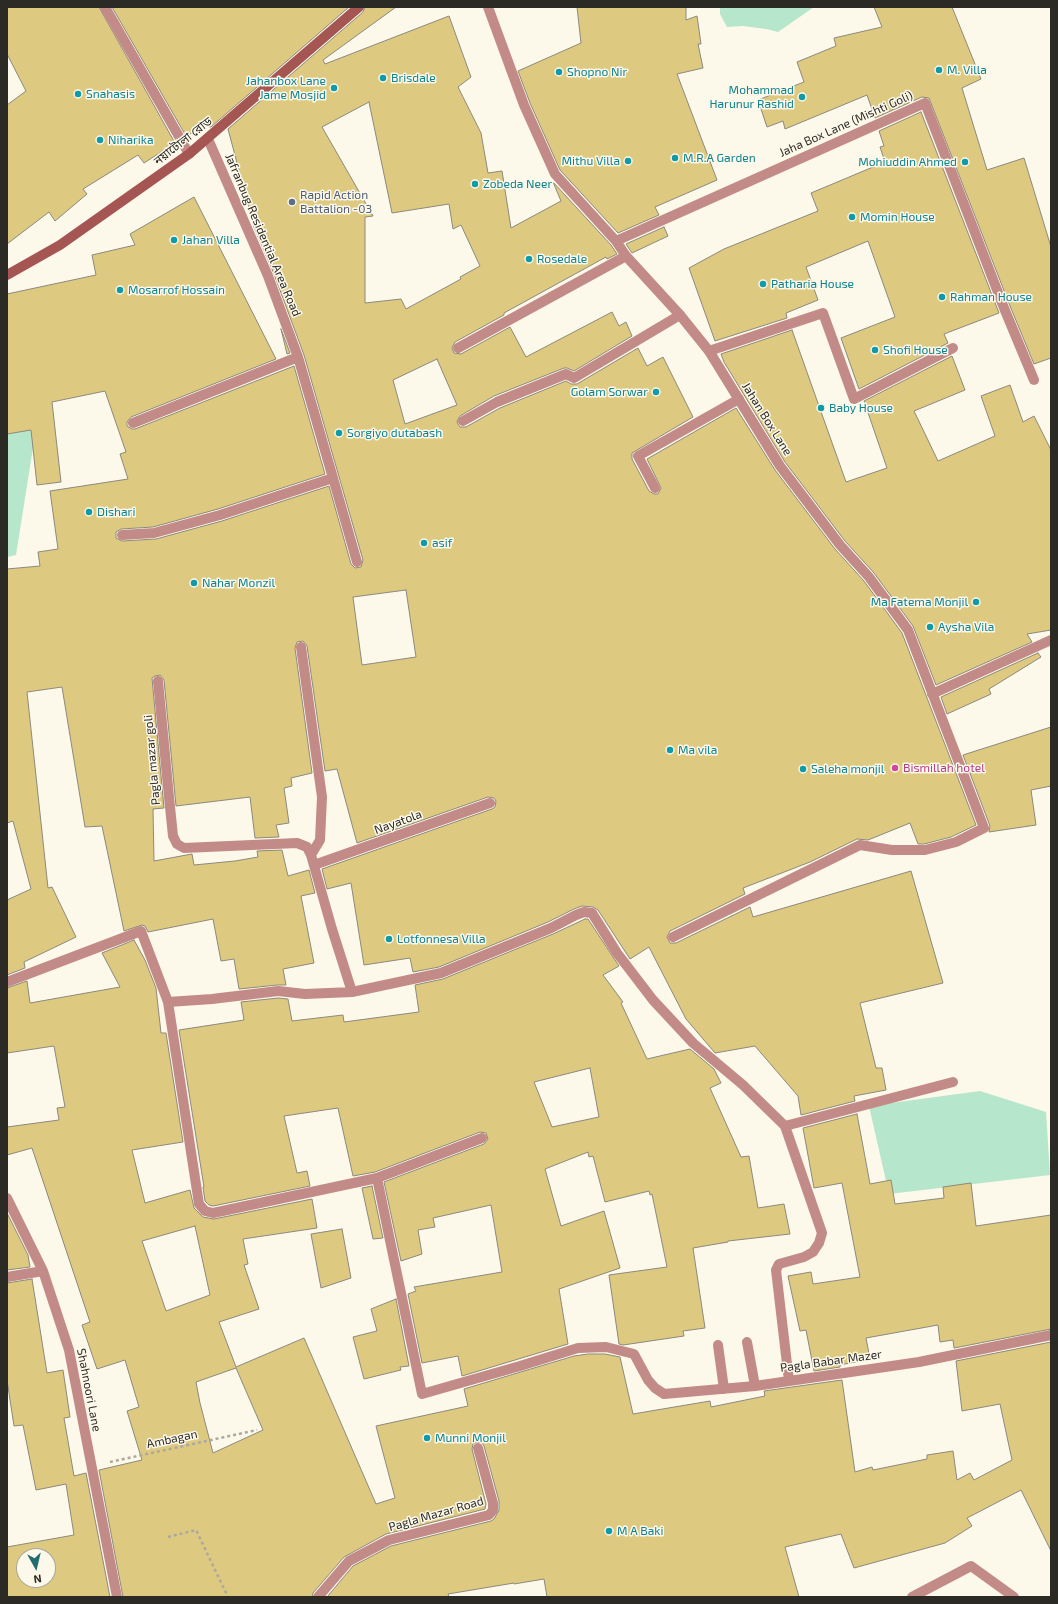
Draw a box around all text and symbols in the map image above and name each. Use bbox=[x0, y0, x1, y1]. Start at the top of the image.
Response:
place label: M. Villa bbox=[947, 63, 987, 77]
place label: Shopno Nir bbox=[567, 65, 627, 79]
marker: M. Villa bbox=[934, 65, 944, 75]
marker: Shopno Nir bbox=[554, 67, 564, 77]
place label: Brisdale bbox=[391, 71, 436, 85]
marker: Brisdale bbox=[378, 73, 388, 83]
place label: Jahanbox Lane Jame Mosjid bbox=[246, 74, 326, 102]
marker: Jahanbox Lane Jame Mosjid bbox=[329, 83, 339, 93]
place label: Mohammad Harunur Rashid bbox=[710, 83, 794, 111]
place label: Snahasis bbox=[86, 87, 135, 101]
street label: Jaha Box Lane (Mishti Goli) bbox=[777, 88, 915, 160]
marker: Snahasis bbox=[73, 89, 83, 99]
marker: Mohammad Harunur Rashid bbox=[797, 92, 807, 102]
street label: নয়াটোলা রোড bbox=[151, 114, 215, 168]
place label: Niharika bbox=[108, 133, 153, 147]
marker: Niharika bbox=[95, 135, 105, 145]
street label: Jafranbug Residential Area Road bbox=[222, 151, 304, 319]
place label: M.R.A Garden bbox=[683, 151, 756, 165]
marker: M.R.A Garden bbox=[670, 153, 680, 163]
place label: Mithu Villa bbox=[561, 154, 620, 168]
place label: Mohiuddin Ahmed bbox=[858, 155, 957, 169]
marker: Mithu Villa bbox=[623, 156, 633, 166]
marker: Mohiuddin Ahmed bbox=[960, 157, 970, 167]
place label: Zobeda Neer bbox=[483, 177, 552, 191]
marker: Zobeda Neer bbox=[470, 179, 480, 189]
place label: Rapid Action Battalion -03 bbox=[300, 188, 372, 216]
marker: Rapid Action Battalion -03 bbox=[287, 197, 297, 207]
place label: Momin House bbox=[860, 210, 935, 224]
marker: Momin House bbox=[847, 212, 857, 222]
place label: Jahan Villa bbox=[182, 233, 240, 247]
marker: Jahan Villa bbox=[169, 235, 179, 245]
place label: Rosedale bbox=[537, 252, 587, 266]
marker: Rosedale bbox=[524, 254, 534, 264]
place label: Patharia House bbox=[771, 277, 854, 291]
marker: Patharia House bbox=[758, 279, 768, 289]
place label: Mosarrof Hossain bbox=[128, 283, 225, 297]
marker: Mosarrof Hossain bbox=[115, 285, 125, 295]
place label: Rahman House bbox=[950, 290, 1032, 304]
marker: Rahman House bbox=[937, 292, 947, 302]
place label: Shofi House bbox=[883, 343, 948, 357]
marker: Shofi House bbox=[870, 345, 880, 355]
street label: Jahan Box Lane bbox=[739, 380, 795, 458]
place label: Golam Sorwar bbox=[571, 385, 648, 399]
marker: Golam Sorwar bbox=[651, 387, 661, 397]
place label: Baby House bbox=[829, 401, 893, 415]
marker: Baby House bbox=[816, 403, 826, 413]
place label: Sorgiyo dutabash bbox=[347, 426, 442, 440]
marker: Sorgiyo dutabash bbox=[334, 428, 344, 438]
place label: Dishari bbox=[97, 505, 135, 519]
marker: Dishari bbox=[84, 507, 94, 517]
place label: asif bbox=[432, 536, 452, 550]
marker: asif bbox=[419, 538, 429, 548]
place label: Nahar Monzil bbox=[202, 576, 275, 590]
marker: Nahar Monzil bbox=[189, 578, 199, 588]
place label: Ma Fatema Monjil bbox=[871, 595, 968, 609]
marker: Ma Fatema Monjil bbox=[971, 597, 981, 607]
place label: Aysha Vila bbox=[938, 620, 994, 634]
marker: Aysha Vila bbox=[925, 622, 935, 632]
street label: Pagla mazar goli bbox=[141, 714, 163, 806]
place label: Ma vila bbox=[678, 743, 717, 757]
marker: Ma vila bbox=[665, 745, 675, 755]
place label: Bismillah hotel bbox=[903, 761, 985, 775]
place label: Saleha monjil bbox=[811, 762, 884, 776]
marker: Bismillah hotel bbox=[890, 763, 900, 773]
marker: Saleha monjil bbox=[798, 764, 808, 774]
street label: Nayatola bbox=[372, 807, 424, 837]
place label: Lotfonnesa Villa bbox=[397, 932, 486, 946]
marker: Lotfonnesa Villa bbox=[384, 934, 394, 944]
street label: Shahnoori Lane bbox=[74, 1347, 104, 1433]
street label: Pagla Babar Mazer bbox=[779, 1347, 883, 1375]
street label: Ambagan bbox=[145, 1427, 199, 1451]
place label: Munni Monjil bbox=[435, 1431, 506, 1445]
marker: Munni Monjil bbox=[422, 1433, 432, 1443]
street label: Pagla Mazar Road bbox=[387, 1494, 485, 1534]
place label: M A Baki bbox=[617, 1524, 663, 1538]
marker: M A Baki bbox=[604, 1526, 614, 1536]
north arrow bbox=[16, 1548, 56, 1588]
text: N bbox=[33, 1572, 42, 1586]

